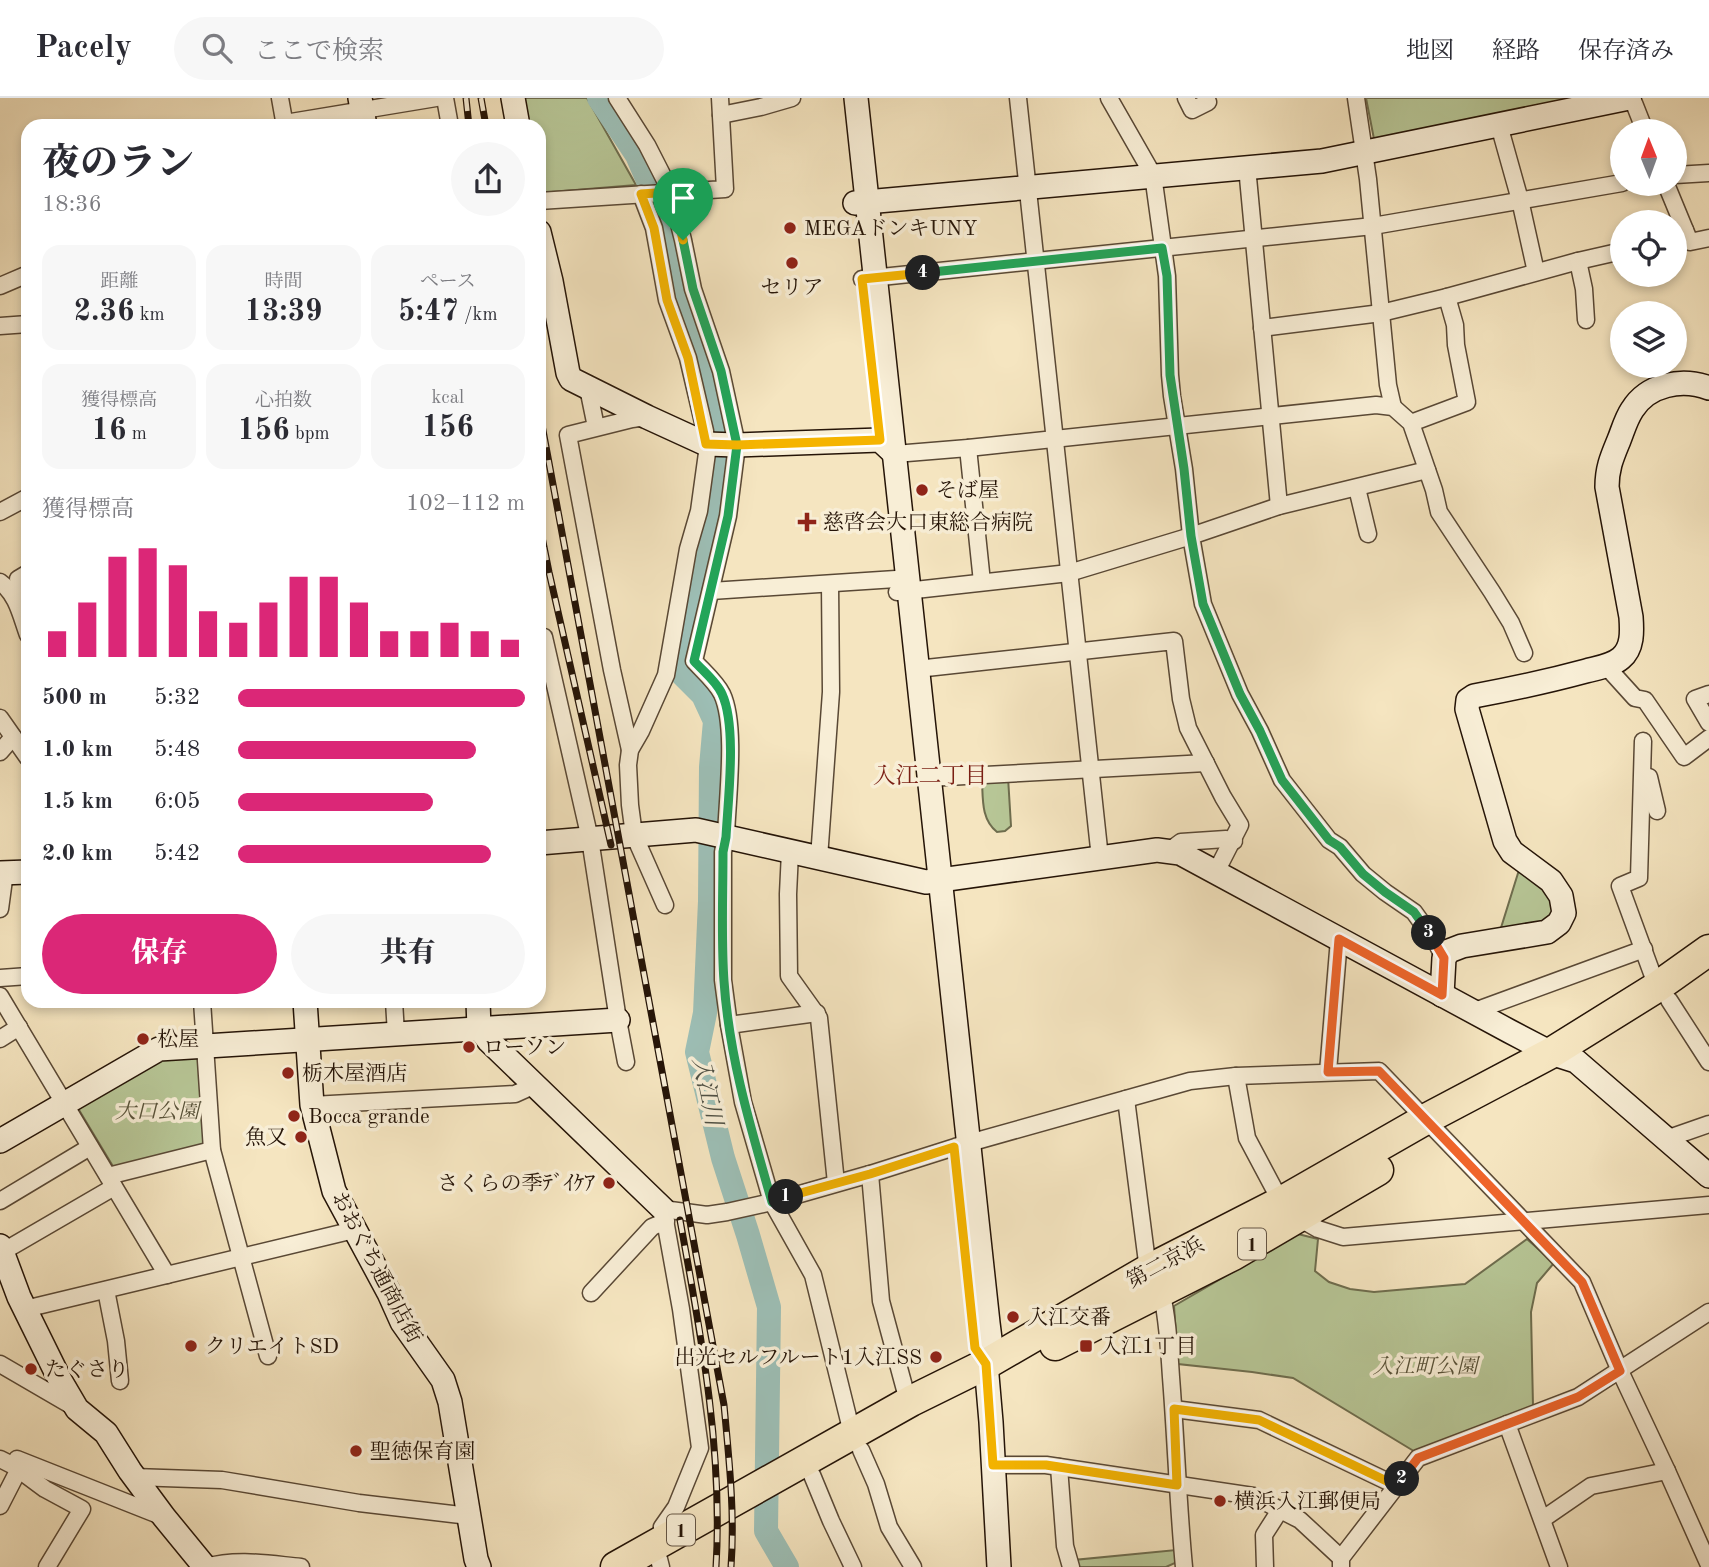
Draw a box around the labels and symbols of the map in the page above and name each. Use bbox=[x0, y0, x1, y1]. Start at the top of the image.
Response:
north arrow bbox=[1610, 119, 1687, 196]
pin bbox=[653, 168, 713, 240]
place label: MEGAドンキUNY bbox=[804, 219, 977, 240]
marker: MEGAドンキUNY bbox=[782, 220, 798, 236]
marker: セリア bbox=[784, 255, 800, 271]
pin: 4 bbox=[906, 256, 940, 290]
place label: セリア bbox=[761, 278, 824, 299]
place label: そば屋 bbox=[936, 479, 999, 502]
marker: そば屋 bbox=[914, 482, 930, 498]
place label: 慈啓会大口東総合病院 bbox=[823, 511, 1033, 534]
marker: 慈啓会大口東総合病院 bbox=[797, 512, 817, 532]
district label: 入江二丁目 bbox=[873, 764, 988, 788]
pin: 3 bbox=[1412, 916, 1446, 950]
place label: 松屋 bbox=[157, 1028, 199, 1051]
marker: 松屋 bbox=[135, 1031, 151, 1047]
place label: ローソン bbox=[483, 1038, 566, 1059]
marker: ローソン bbox=[461, 1039, 477, 1055]
water label: 入江川 bbox=[688, 1055, 727, 1130]
place label: 栃木屋酒店 bbox=[302, 1062, 407, 1085]
marker: 栃木屋酒店 bbox=[280, 1065, 296, 1081]
park label: 大口公園 bbox=[115, 1100, 202, 1123]
place label: Bocca grande bbox=[308, 1107, 430, 1128]
marker: Bocca grande bbox=[286, 1108, 302, 1124]
place label: 魚又 bbox=[245, 1126, 287, 1149]
marker: 魚又 bbox=[293, 1129, 309, 1145]
place label: さくらの季ﾃﾞｲｹｱ bbox=[438, 1172, 595, 1195]
marker: さくらの季ﾃﾞｲｹｱ bbox=[601, 1175, 617, 1191]
pin: 1 bbox=[768, 1180, 804, 1214]
street label: おおぐち通商店街 bbox=[327, 1188, 426, 1347]
road number: 1 bbox=[1238, 1228, 1266, 1260]
street label: 第二京浜 bbox=[1123, 1233, 1208, 1292]
place label: 入江交番 bbox=[1027, 1306, 1111, 1329]
marker: 入江交番 bbox=[1005, 1309, 1021, 1325]
place label: 入江1丁目 bbox=[1100, 1335, 1196, 1358]
place label: クリエイトSD bbox=[205, 1336, 339, 1358]
marker: クリエイトSD bbox=[183, 1338, 199, 1354]
marker: 入江1丁目 bbox=[1078, 1338, 1094, 1354]
place label: 出光セルフルート1入江SS bbox=[675, 1346, 922, 1369]
marker: 出光セルフルート1入江SS bbox=[928, 1349, 944, 1365]
park label: 入江町公園 bbox=[1373, 1355, 1480, 1378]
place label: たぐさり bbox=[45, 1359, 129, 1381]
marker: たぐさり bbox=[23, 1361, 39, 1377]
place label: 聖徳保育園 bbox=[370, 1440, 475, 1463]
marker: 聖徳保育園 bbox=[348, 1443, 364, 1459]
pin: 2 bbox=[1384, 1462, 1420, 1496]
place label: 横浜入江郵便局 bbox=[1234, 1490, 1381, 1513]
marker: 横浜入江郵便局 bbox=[1212, 1493, 1228, 1509]
road number: 1 bbox=[667, 1514, 695, 1546]

